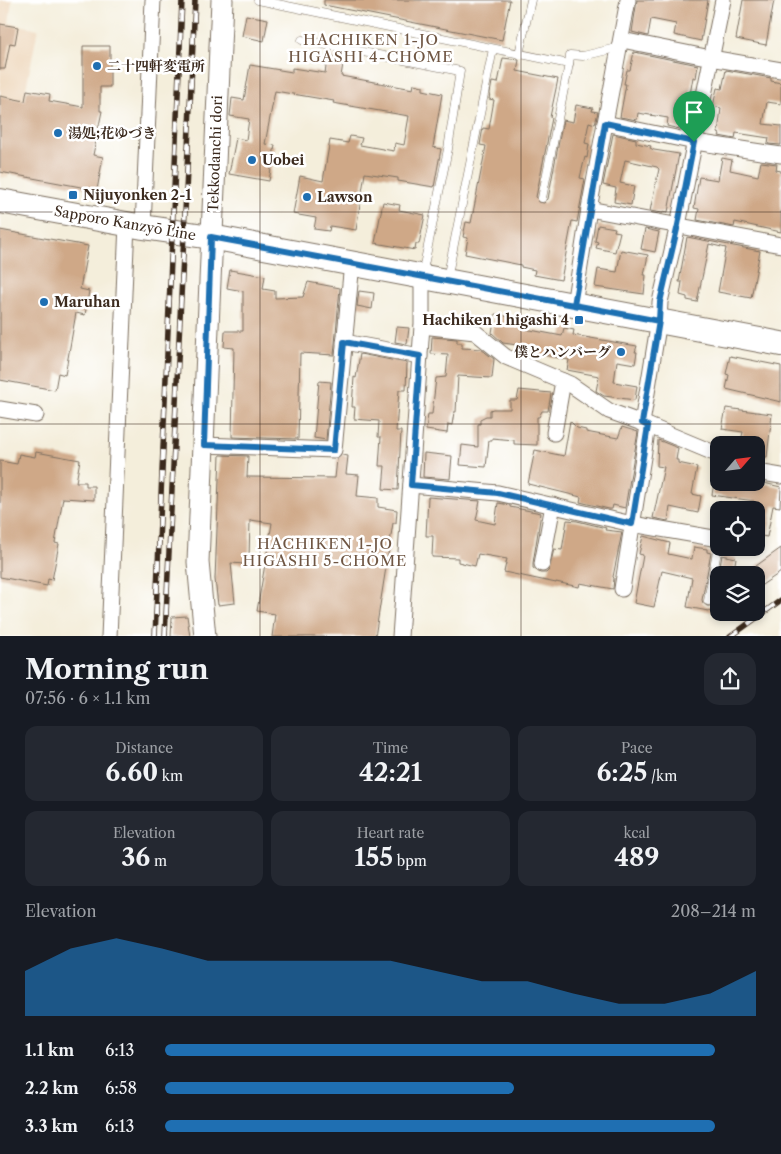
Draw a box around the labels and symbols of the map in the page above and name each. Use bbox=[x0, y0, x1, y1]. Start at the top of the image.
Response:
district label: HACHIKEN 1-JO HIGASHI 4-CHOME bbox=[288, 30, 454, 66]
place label: 二十四軒変電所 bbox=[107, 57, 205, 75]
marker: 二十四軒変電所 bbox=[91, 60, 103, 72]
pin bbox=[673, 91, 715, 142]
street label: Tekkodanchi dori bbox=[204, 95, 226, 213]
place label: 湯処;花ゆづき bbox=[68, 124, 156, 142]
marker: 湯処;花ゆづき bbox=[52, 127, 64, 139]
place label: Uobei bbox=[262, 151, 304, 169]
marker: Uobei bbox=[246, 154, 258, 166]
place label: Nijuyonken 2-1 bbox=[83, 186, 192, 204]
place label: Lawson bbox=[317, 188, 373, 206]
marker: Nijuyonken 2-1 bbox=[67, 189, 79, 201]
marker: Lawson bbox=[301, 191, 313, 203]
street label: Sapporo Kanzyō Line bbox=[53, 202, 197, 244]
place label: Maruhan bbox=[54, 293, 121, 311]
marker: Maruhan bbox=[38, 296, 50, 308]
place label: Hachiken 1 higashi 4 bbox=[422, 311, 569, 329]
marker: Hachiken 1 higashi 4 bbox=[573, 314, 585, 326]
place label: 僕とハンバーグ bbox=[514, 343, 611, 361]
marker: 僕とハンバーグ bbox=[615, 346, 627, 358]
north arrow bbox=[710, 436, 765, 491]
district label: HACHIKEN 1-JO HIGASHI 5-CHOME bbox=[243, 534, 407, 570]

